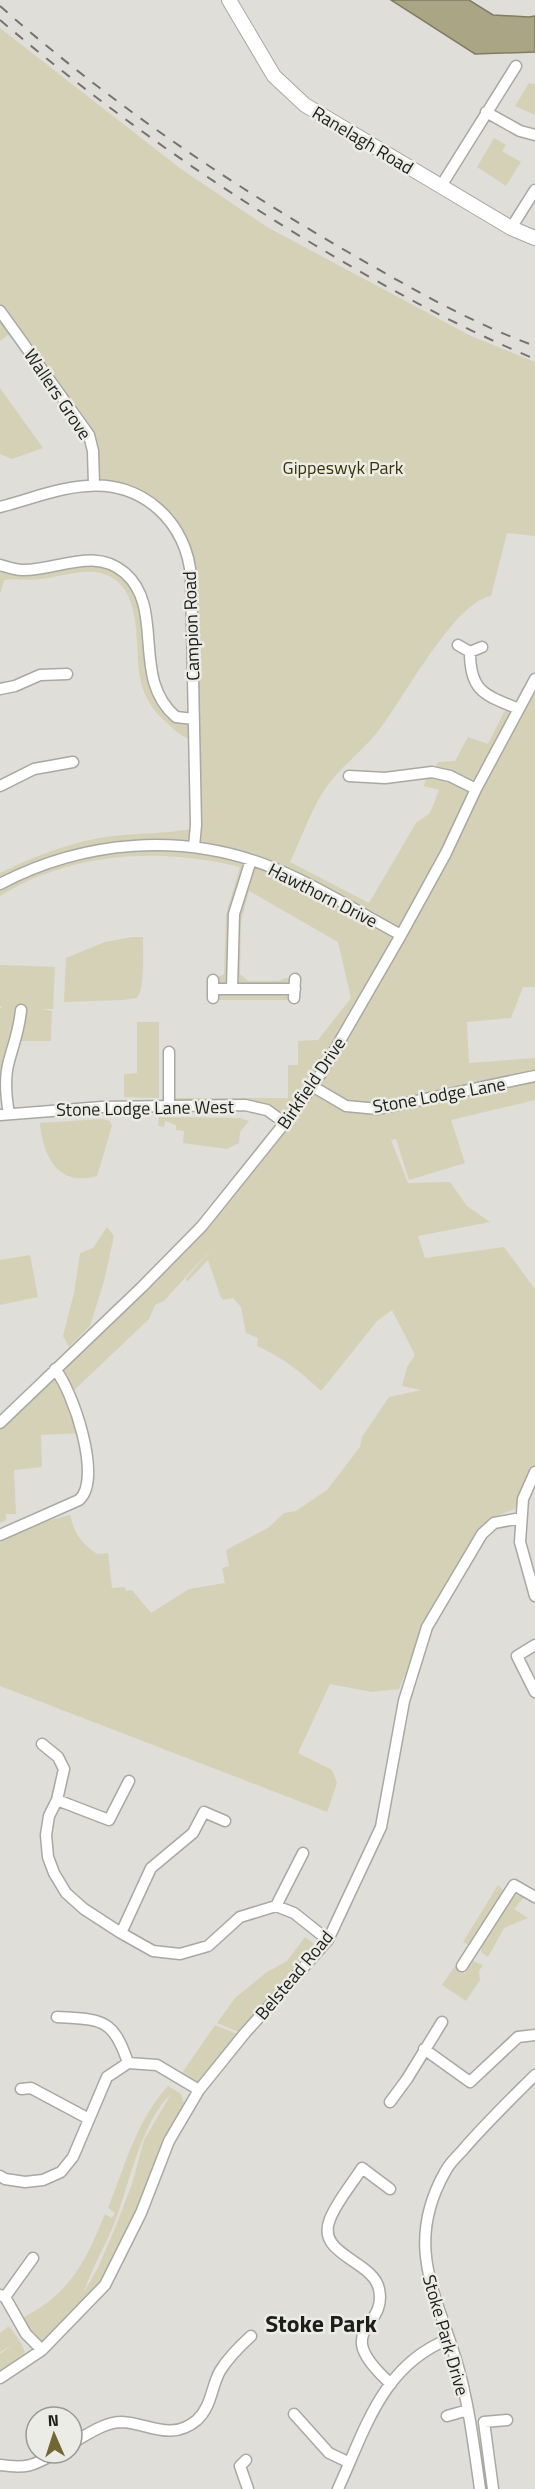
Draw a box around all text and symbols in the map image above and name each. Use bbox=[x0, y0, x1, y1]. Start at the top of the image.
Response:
street label: Ranelagh Road bbox=[307, 99, 419, 181]
street label: Wallers Grove bbox=[18, 343, 98, 445]
park label: Gippeswyk Park bbox=[283, 454, 404, 481]
street label: Campion Road bbox=[176, 571, 206, 681]
street label: Hawthorn Drive bbox=[264, 856, 382, 934]
street label: Birkfield Drive bbox=[270, 1032, 352, 1134]
street label: Stone Lodge Lane bbox=[370, 1070, 508, 1120]
street label: Stone Lodge Lane West bbox=[56, 1093, 235, 1123]
street label: Belstead Road bbox=[248, 1924, 340, 2026]
street label: Stoke Park Drive bbox=[416, 2271, 476, 2399]
district label: Stoke Park bbox=[265, 2305, 377, 2341]
north arrow bbox=[24, 2405, 84, 2465]
text: N bbox=[47, 2408, 59, 2432]

